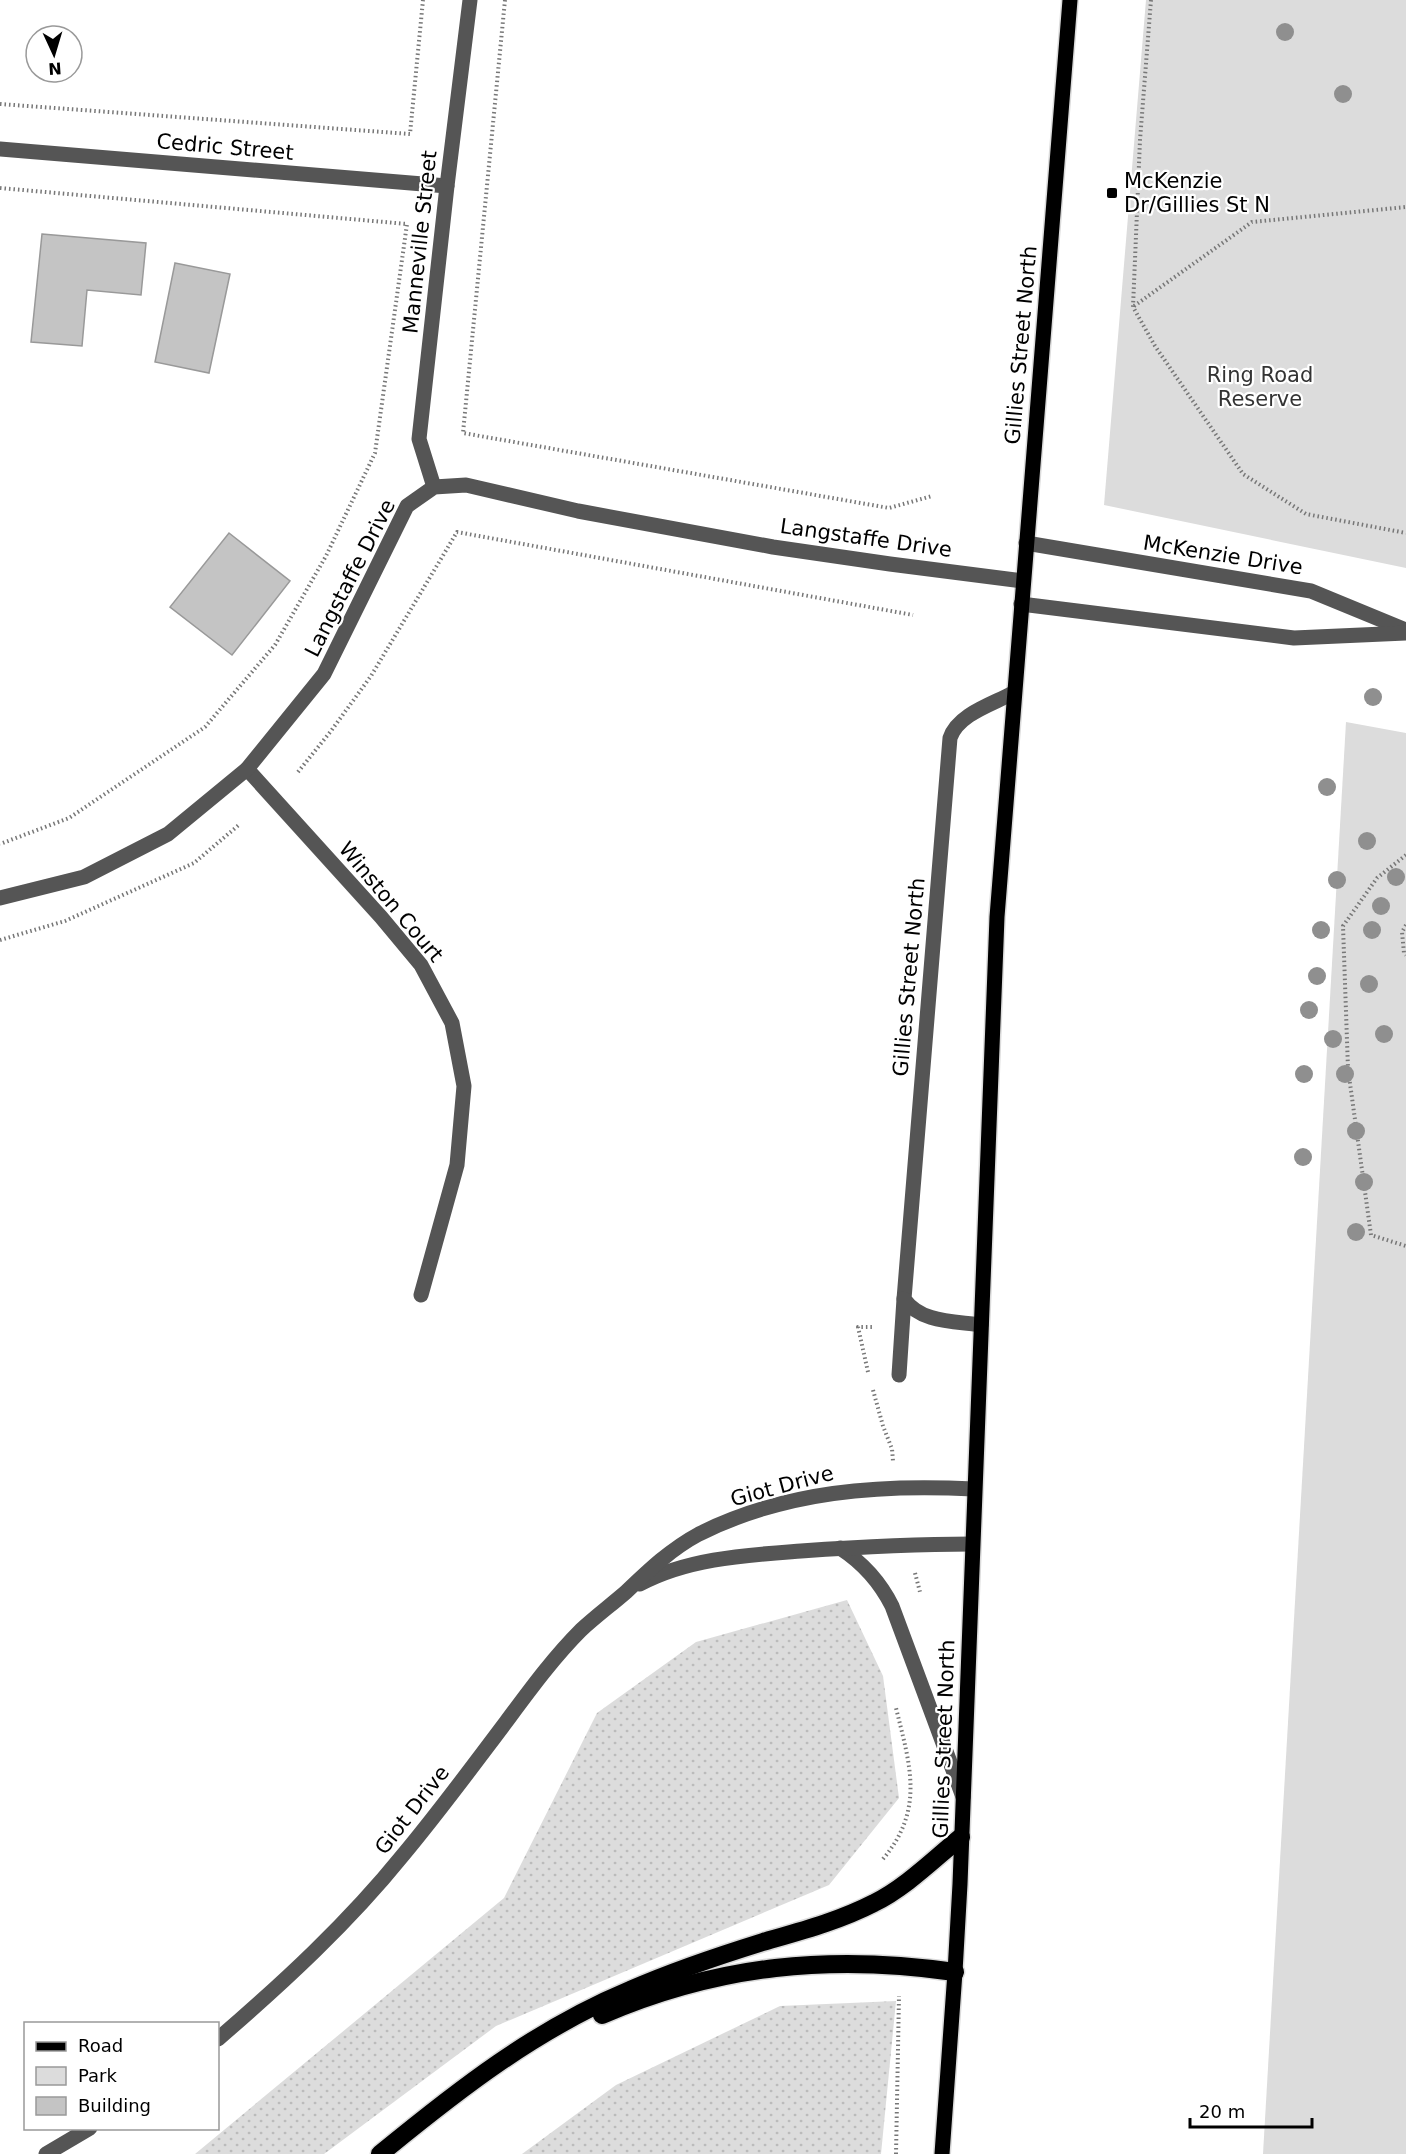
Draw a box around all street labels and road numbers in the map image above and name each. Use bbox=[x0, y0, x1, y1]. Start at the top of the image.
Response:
street label: Cedric Street bbox=[156, 129, 294, 165]
street label: Manneville Street bbox=[398, 149, 442, 335]
street label: Gillies Street North bbox=[1000, 245, 1042, 445]
street label: Langstaffe Drive bbox=[300, 495, 400, 661]
street label: Langstaffe Drive bbox=[779, 514, 953, 562]
street label: McKenzie Drive bbox=[1142, 531, 1304, 579]
street label: Winston Court bbox=[334, 837, 448, 967]
street label: Gillies Street North bbox=[888, 877, 930, 1077]
street label: Giot Drive bbox=[728, 1461, 836, 1511]
street label: Gillies Street North bbox=[929, 1639, 959, 1839]
street label: Giot Drive bbox=[370, 1761, 454, 1859]

